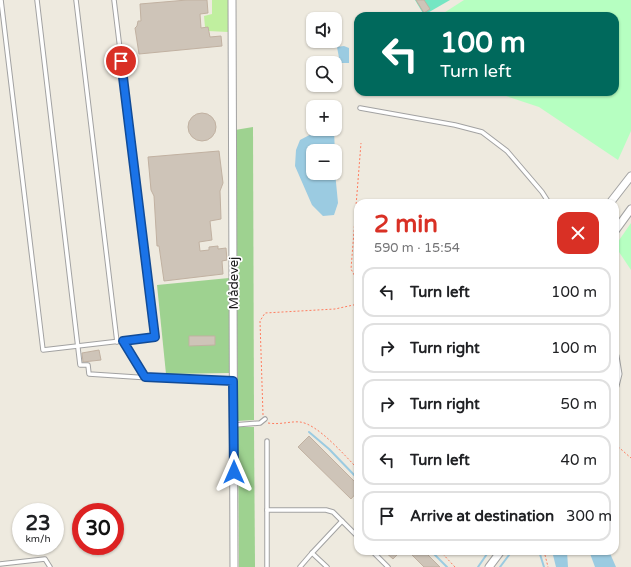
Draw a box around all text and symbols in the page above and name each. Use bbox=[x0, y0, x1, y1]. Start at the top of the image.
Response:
map controls bbox=[306, 12, 342, 180]
button: sound bbox=[306, 12, 342, 48]
text: 100 m bbox=[440, 26, 526, 60]
icon: left bbox=[374, 28, 426, 80]
pin bbox=[104, 44, 138, 78]
icon: arrive bbox=[110, 50, 132, 72]
button: search bbox=[306, 56, 342, 92]
text: Turn left bbox=[440, 60, 512, 82]
button: + bbox=[306, 100, 342, 136]
button: − bbox=[306, 144, 342, 180]
text: 2 min bbox=[374, 210, 438, 239]
button: close bbox=[557, 212, 599, 254]
text: 590 m · 15:54 bbox=[374, 240, 460, 256]
street label: Mådevej bbox=[226, 257, 242, 309]
icon: left bbox=[376, 281, 398, 303]
text: Turn left bbox=[410, 283, 470, 301]
text: 100 m bbox=[551, 283, 597, 301]
icon: right bbox=[376, 337, 398, 359]
text: Turn right bbox=[410, 339, 480, 357]
text: 100 m bbox=[551, 339, 597, 357]
icon: right bbox=[376, 393, 398, 415]
text: Turn right bbox=[410, 395, 480, 413]
text: 50 m bbox=[560, 395, 597, 413]
icon: left bbox=[376, 449, 398, 471]
position arrow bbox=[213, 451, 255, 493]
text: Turn left bbox=[410, 451, 470, 469]
text: 40 m bbox=[560, 451, 597, 469]
speed limit sign: 30 bbox=[72, 503, 124, 555]
icon: arrive bbox=[376, 505, 398, 527]
text: Arrive at destination bbox=[410, 507, 554, 525]
text: 300 m bbox=[566, 507, 612, 525]
text: 23 bbox=[25, 512, 51, 536]
text: km/h bbox=[25, 533, 51, 545]

